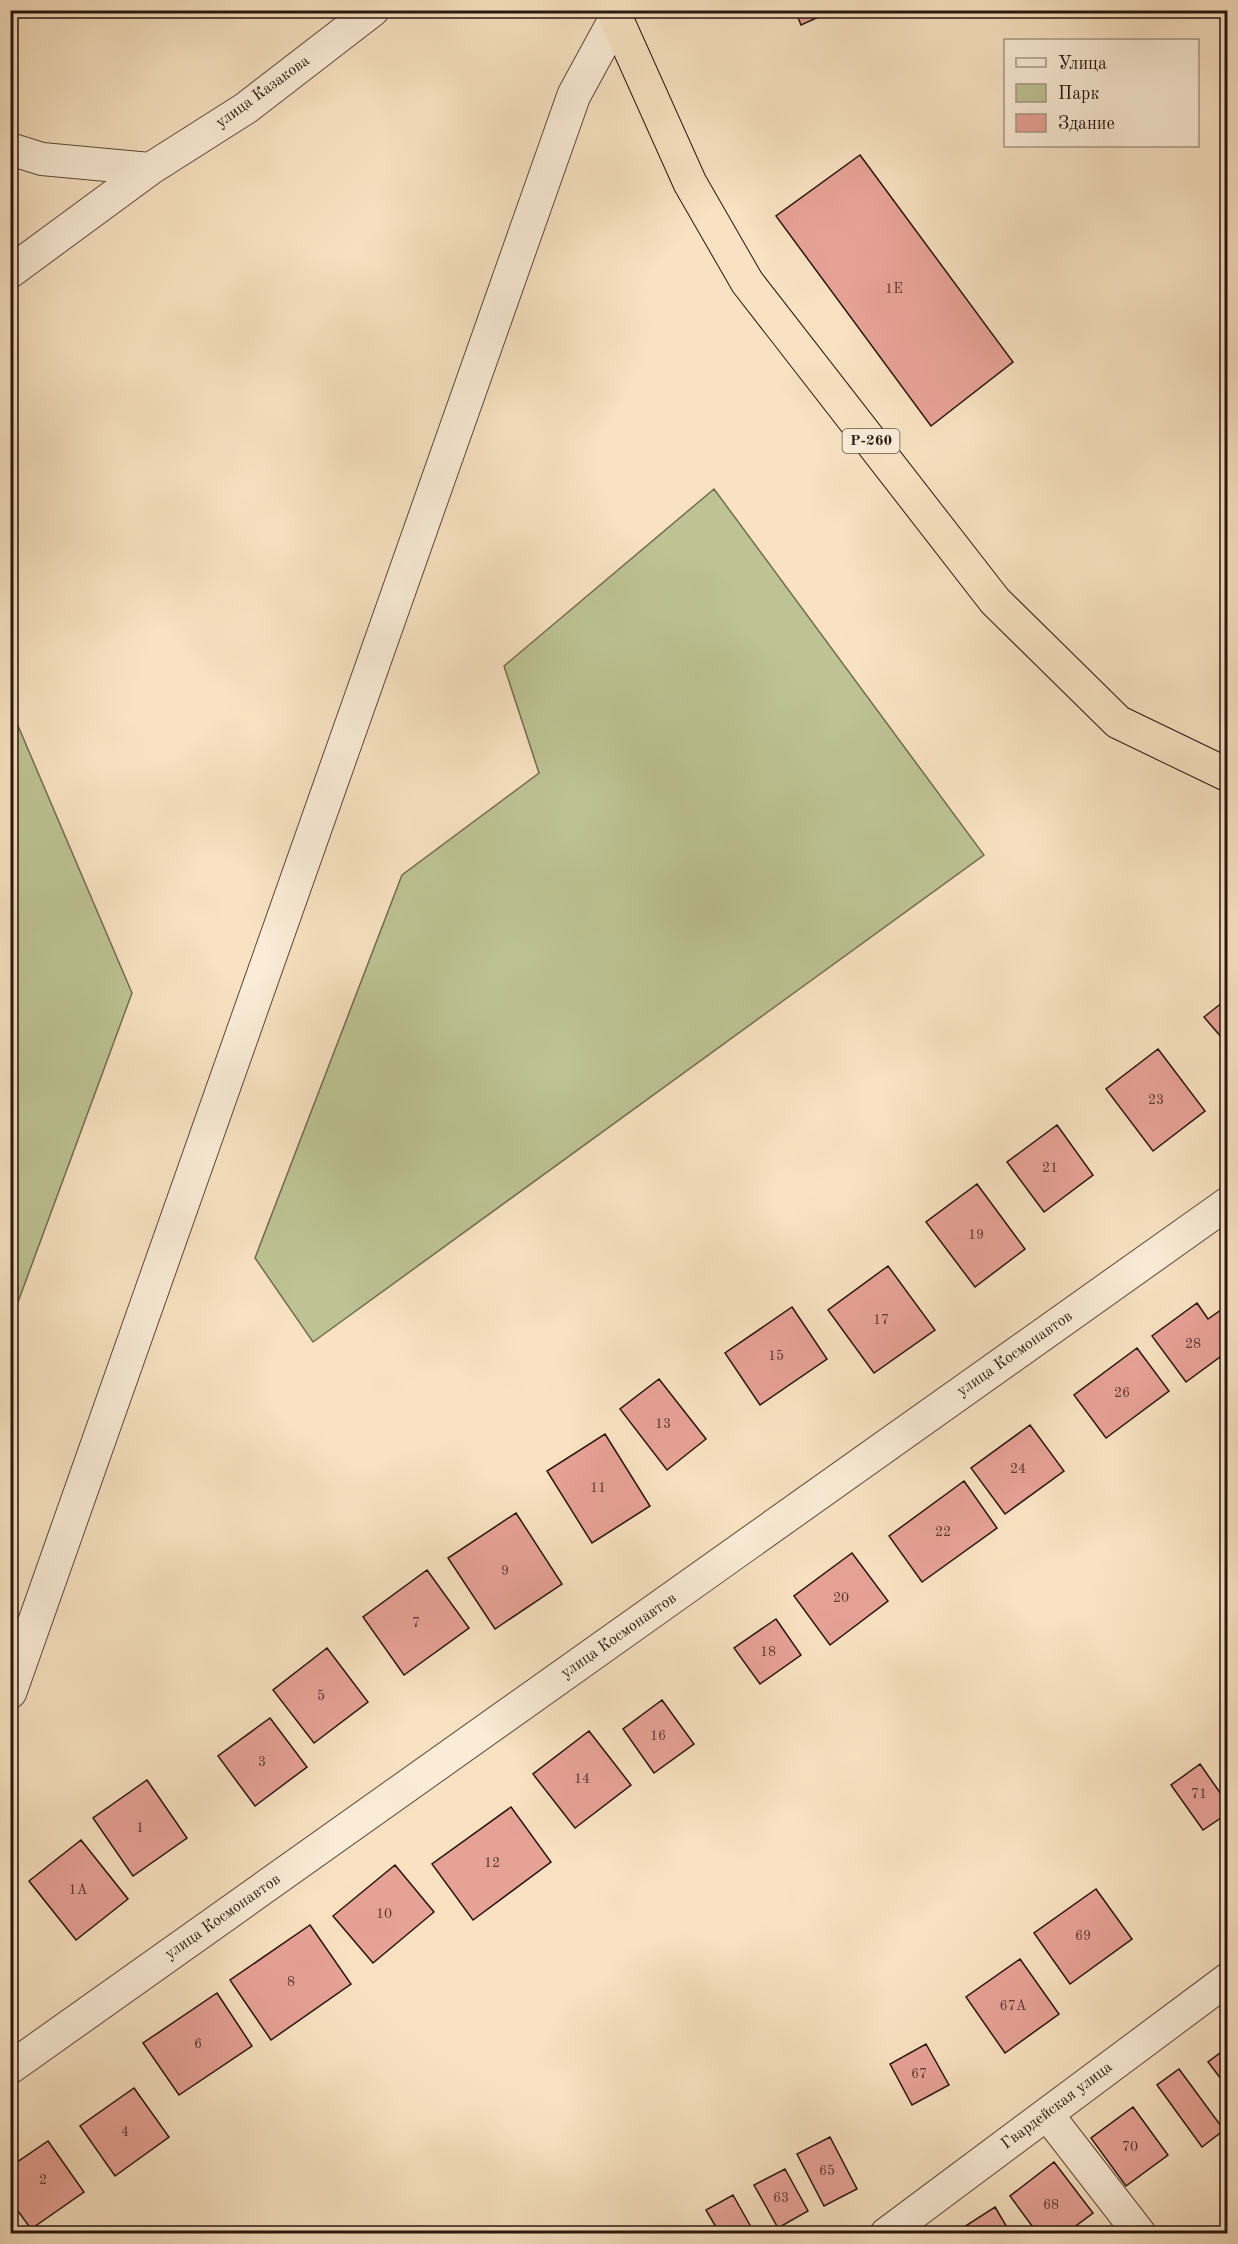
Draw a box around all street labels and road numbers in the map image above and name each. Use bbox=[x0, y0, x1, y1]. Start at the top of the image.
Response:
street label: улица Казакова bbox=[213, 53, 313, 131]
road number: Р-260 bbox=[842, 429, 900, 453]
street label: улица Космонавтов bbox=[954, 1308, 1076, 1400]
street label: улица Космонавтов bbox=[558, 1590, 680, 1682]
street label: улица Космонавтов bbox=[162, 1871, 284, 1963]
street label: Гвардейская улица bbox=[999, 2059, 1116, 2153]

